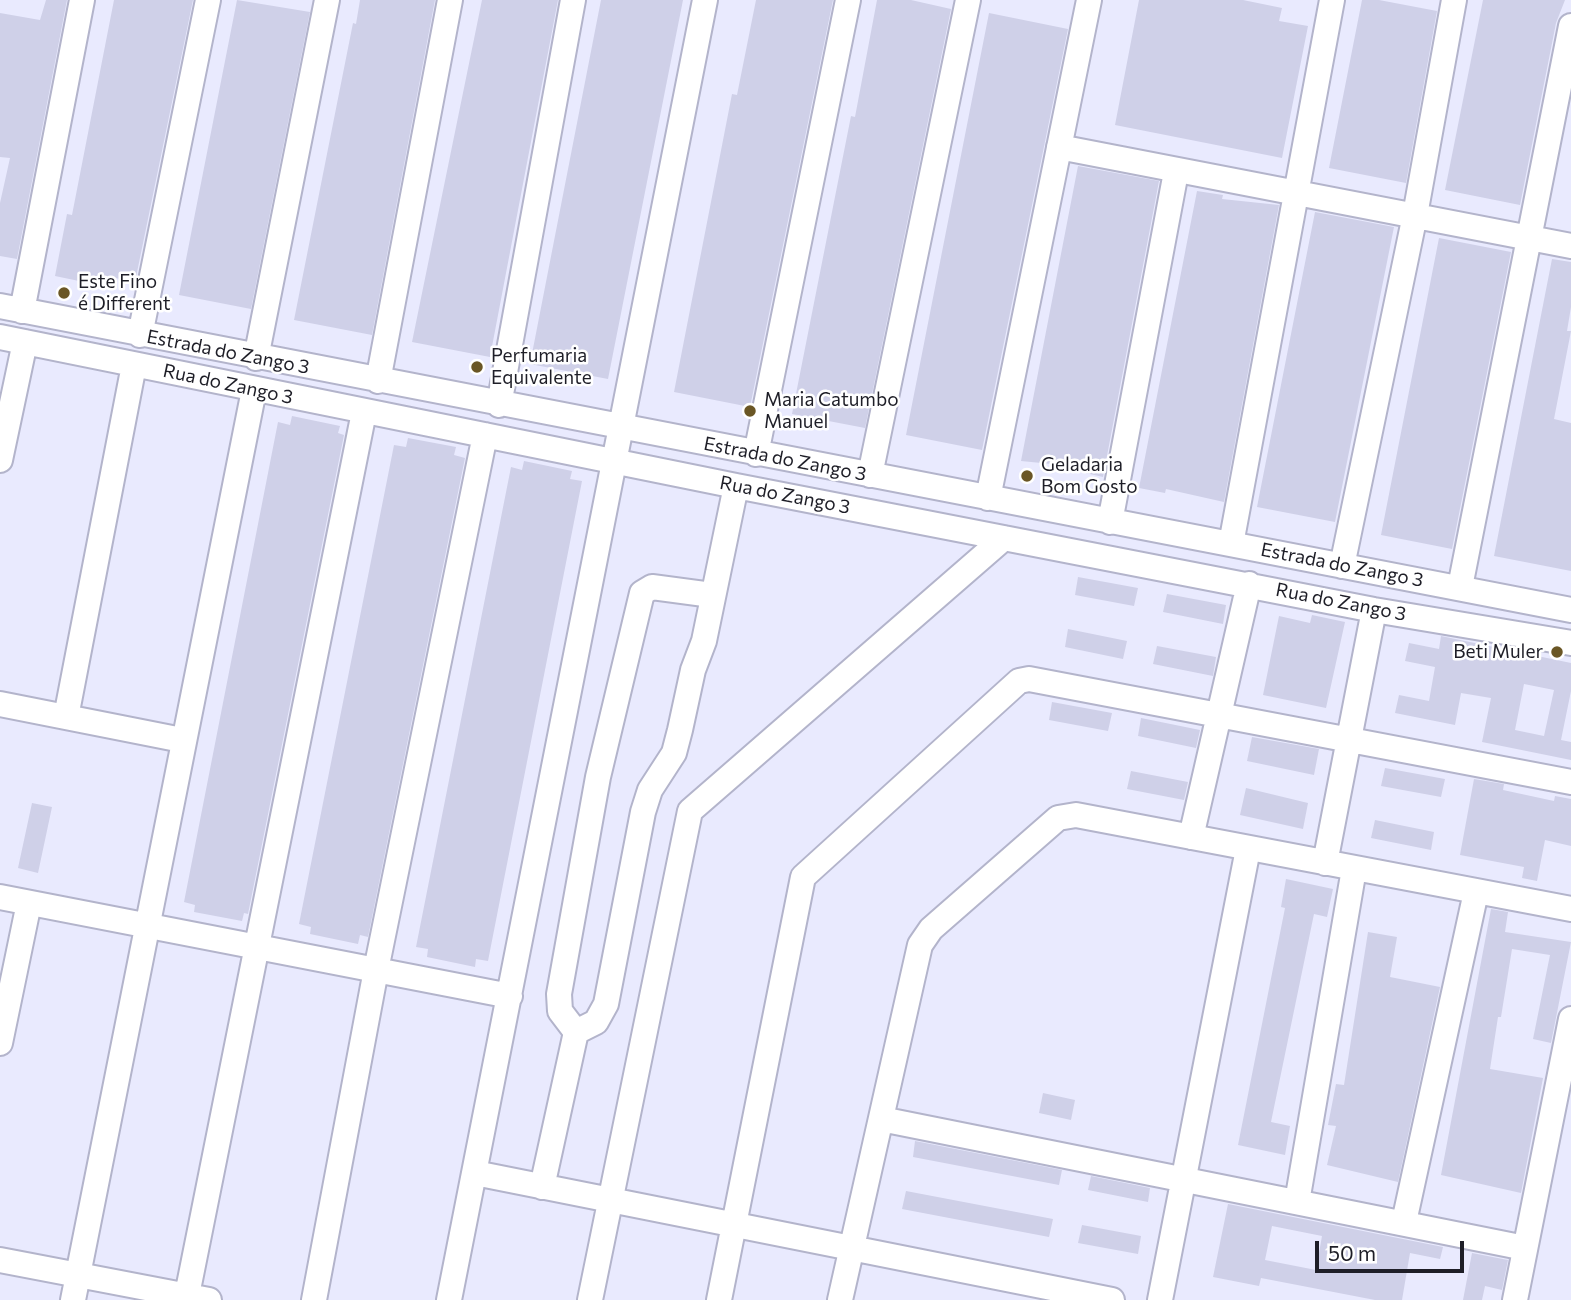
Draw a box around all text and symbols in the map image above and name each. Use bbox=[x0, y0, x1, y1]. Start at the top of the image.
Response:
place label: Este Fino é Different bbox=[78, 271, 171, 315]
marker: Este Fino é Different bbox=[56, 285, 72, 301]
street label: Estrada do Zango 3 bbox=[145, 325, 311, 379]
place label: Perfumaria Equivalente bbox=[491, 345, 592, 389]
street label: Rua do Zango 3 bbox=[161, 359, 295, 409]
marker: Perfumaria Equivalente bbox=[469, 359, 485, 375]
place label: Maria Catumbo Manuel bbox=[764, 389, 899, 433]
marker: Maria Catumbo Manuel bbox=[742, 403, 758, 419]
street label: Estrada do Zango 3 bbox=[702, 432, 868, 486]
place label: Geladaria Bom Gosto bbox=[1041, 454, 1138, 498]
marker: Geladaria Bom Gosto bbox=[1019, 468, 1035, 484]
street label: Rua do Zango 3 bbox=[718, 471, 852, 519]
street label: Estrada do Zango 3 bbox=[1259, 538, 1425, 592]
street label: Rua do Zango 3 bbox=[1274, 578, 1408, 626]
place label: Beti Muler bbox=[1453, 641, 1543, 663]
marker: Beti Muler bbox=[1549, 644, 1565, 660]
scale bar bbox=[1319, 1226, 1468, 1270]
text: 50 m bbox=[1328, 1240, 1376, 1265]

